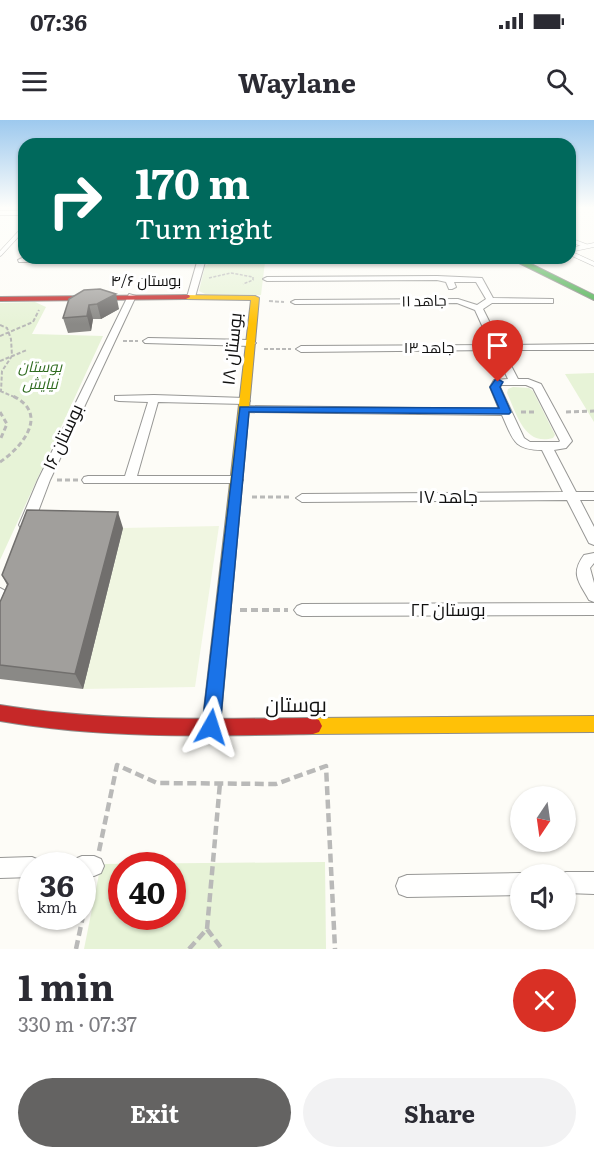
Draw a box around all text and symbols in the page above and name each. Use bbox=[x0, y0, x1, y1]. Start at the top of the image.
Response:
text: 07:36 bbox=[30, 5, 87, 38]
text: Waylane bbox=[238, 61, 356, 101]
icon: menu bbox=[18, 65, 51, 98]
icon: search bbox=[543, 65, 576, 98]
text: 170 m bbox=[135, 150, 250, 212]
icon: right bbox=[36, 162, 114, 240]
text: Turn right bbox=[135, 207, 272, 247]
street label: بوستان ۴/۶ bbox=[111, 268, 181, 291]
street label: جاهد ۱۱ bbox=[401, 288, 447, 311]
street label: بوستان ۱۸ bbox=[213, 311, 248, 387]
pin bbox=[472, 320, 523, 382]
icon: arrive bbox=[481, 329, 514, 362]
street label: جاهد ۱۳ bbox=[404, 335, 454, 358]
park label: بوستان نیایش bbox=[18, 354, 63, 394]
street label: بوستان ۱۶ bbox=[35, 399, 89, 474]
street label: جاهد ۱۷ bbox=[418, 482, 478, 509]
street label: بوستان ۲۲ bbox=[410, 595, 486, 622]
street label: بوستان bbox=[265, 687, 327, 718]
position arrow bbox=[179, 695, 243, 759]
north arrow bbox=[510, 786, 576, 852]
map controls bbox=[510, 786, 576, 930]
speed limit sign: 40 bbox=[108, 852, 186, 930]
text: 36 bbox=[40, 862, 74, 906]
button: sound bbox=[510, 864, 576, 930]
text: km/h bbox=[37, 895, 77, 918]
text: 1 min bbox=[18, 959, 114, 1012]
button: close bbox=[513, 969, 576, 1032]
text: 330 m · 07:37 bbox=[18, 1008, 137, 1038]
button: Exit bbox=[18, 1078, 291, 1147]
button: Share bbox=[303, 1078, 576, 1147]

